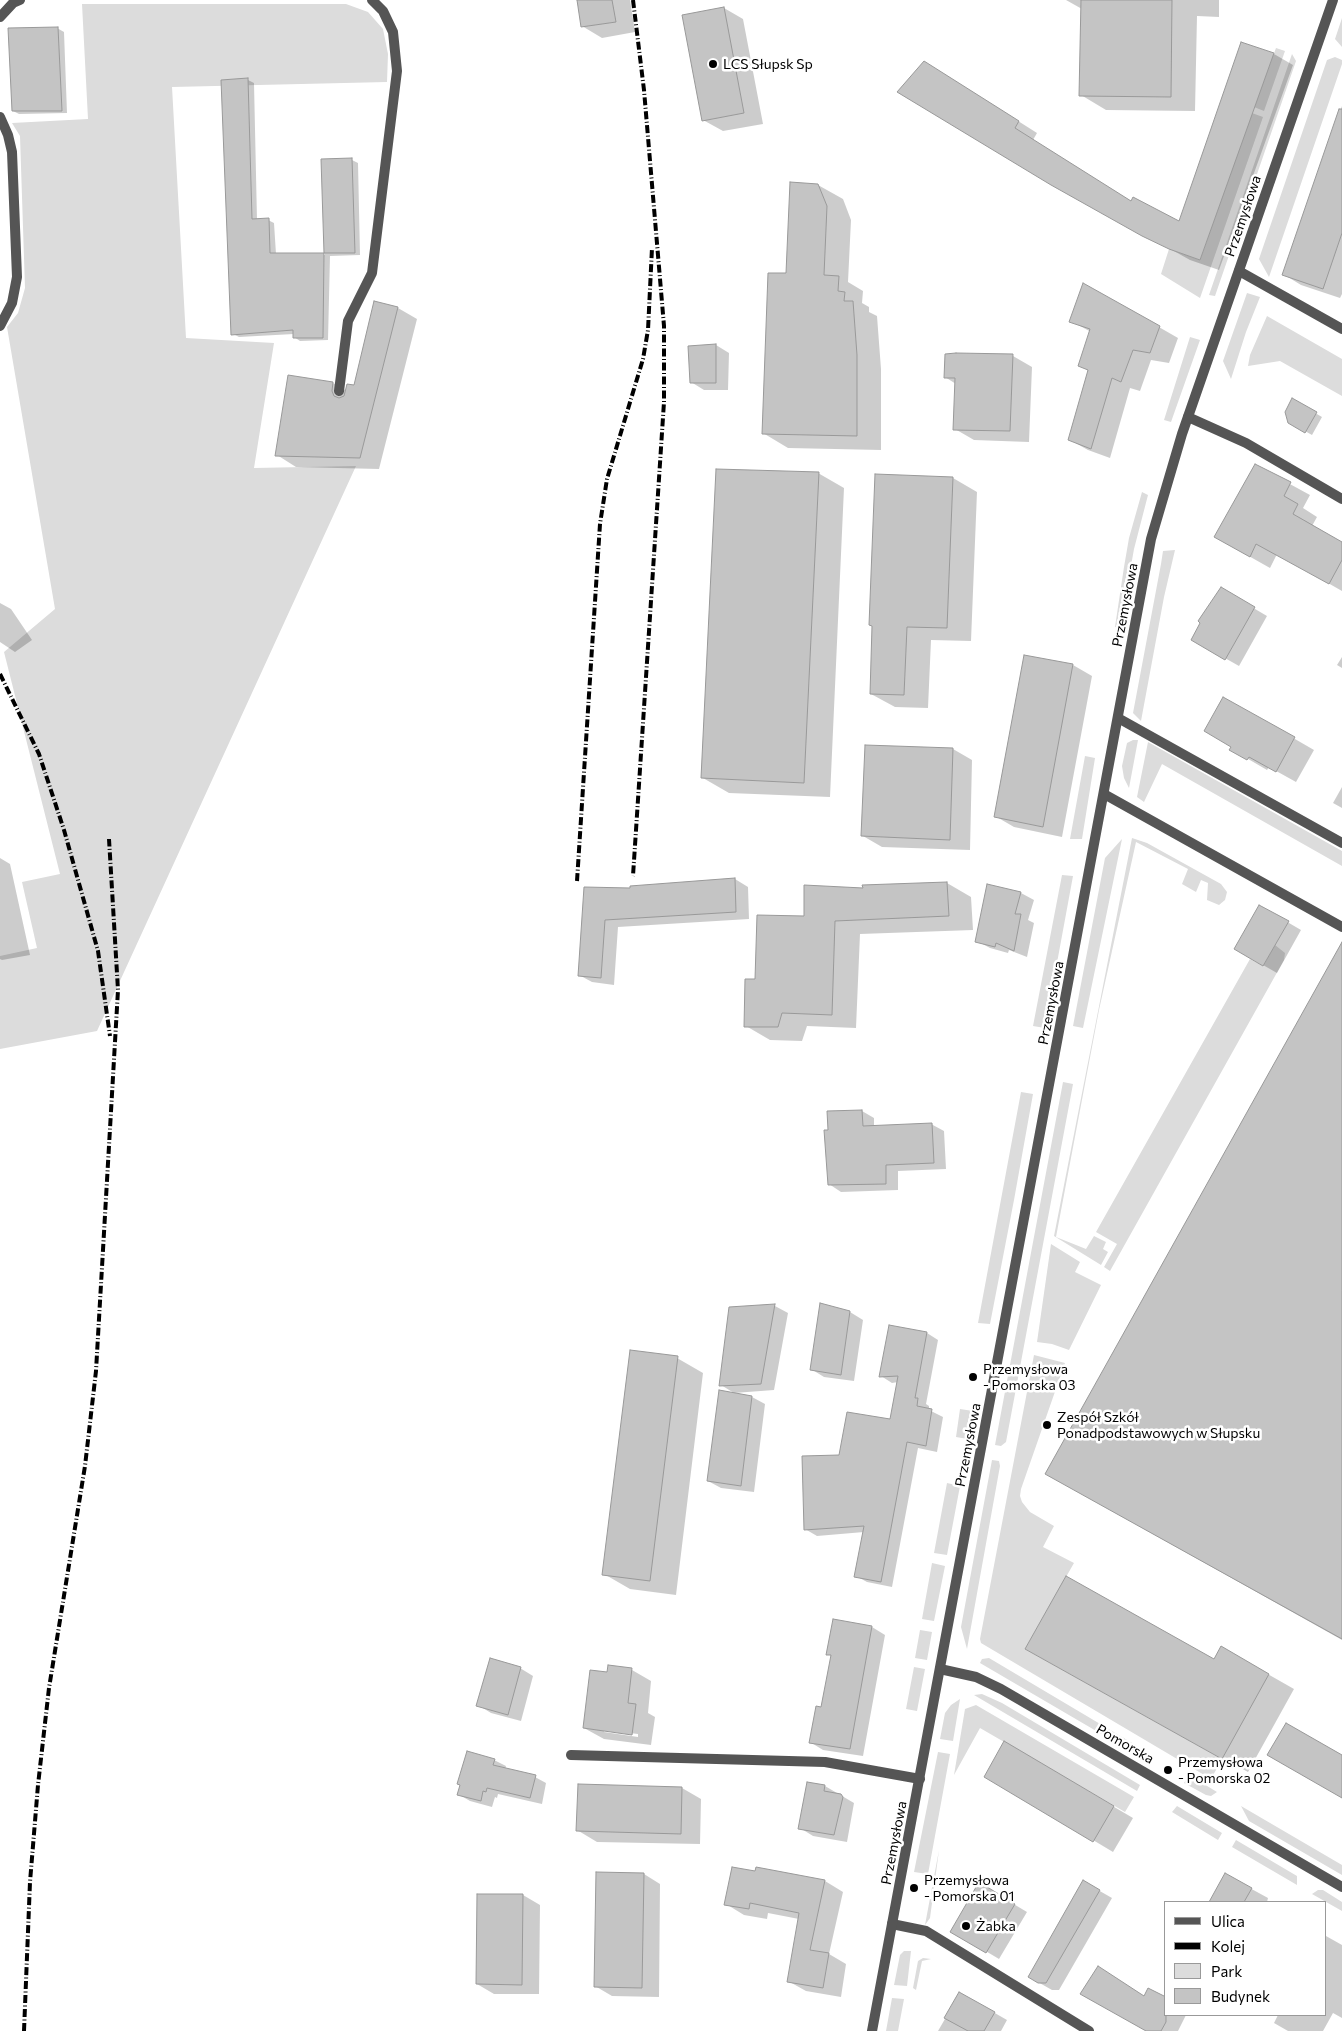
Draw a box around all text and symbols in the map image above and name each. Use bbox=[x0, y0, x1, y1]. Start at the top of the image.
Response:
place label: LCS Słupsk Sp bbox=[723, 56, 813, 72]
marker: LCS Słupsk Sp bbox=[707, 58, 719, 70]
street label: Przemysłowa bbox=[1221, 173, 1265, 259]
street label: Przemysłowa bbox=[1109, 562, 1141, 648]
street label: Przemysłowa bbox=[1035, 960, 1067, 1046]
place label: Przemysłowa - Pomorska 03 bbox=[983, 1361, 1075, 1394]
marker: Przemysłowa - Pomorska 03 bbox=[967, 1371, 979, 1383]
street label: Przemysłowa bbox=[952, 1402, 984, 1488]
place label: Zespół Szkół Ponadpodstawowych w Słupsku bbox=[1057, 1409, 1260, 1441]
marker: Zespół Szkół Ponadpodstawowych w Słupsku bbox=[1041, 1419, 1053, 1431]
street label: Pomorska bbox=[1093, 1721, 1157, 1767]
place label: Przemysłowa - Pomorska 02 bbox=[1178, 1754, 1270, 1786]
marker: Przemysłowa - Pomorska 02 bbox=[1162, 1764, 1174, 1776]
street label: Przemysłowa bbox=[878, 1800, 910, 1886]
place label: Przemysłowa - Pomorska 01 bbox=[924, 1872, 1015, 1904]
marker: Przemysłowa - Pomorska 01 bbox=[908, 1882, 920, 1894]
legend bbox=[1164, 1901, 1327, 2016]
text: Ulica bbox=[1211, 1912, 1245, 1930]
place label: Żabka bbox=[976, 1918, 1016, 1934]
marker: Żabka bbox=[960, 1920, 972, 1932]
text: Kolej bbox=[1211, 1937, 1245, 1955]
text: Park bbox=[1211, 1962, 1242, 1980]
text: Budynek bbox=[1211, 1987, 1270, 2005]

